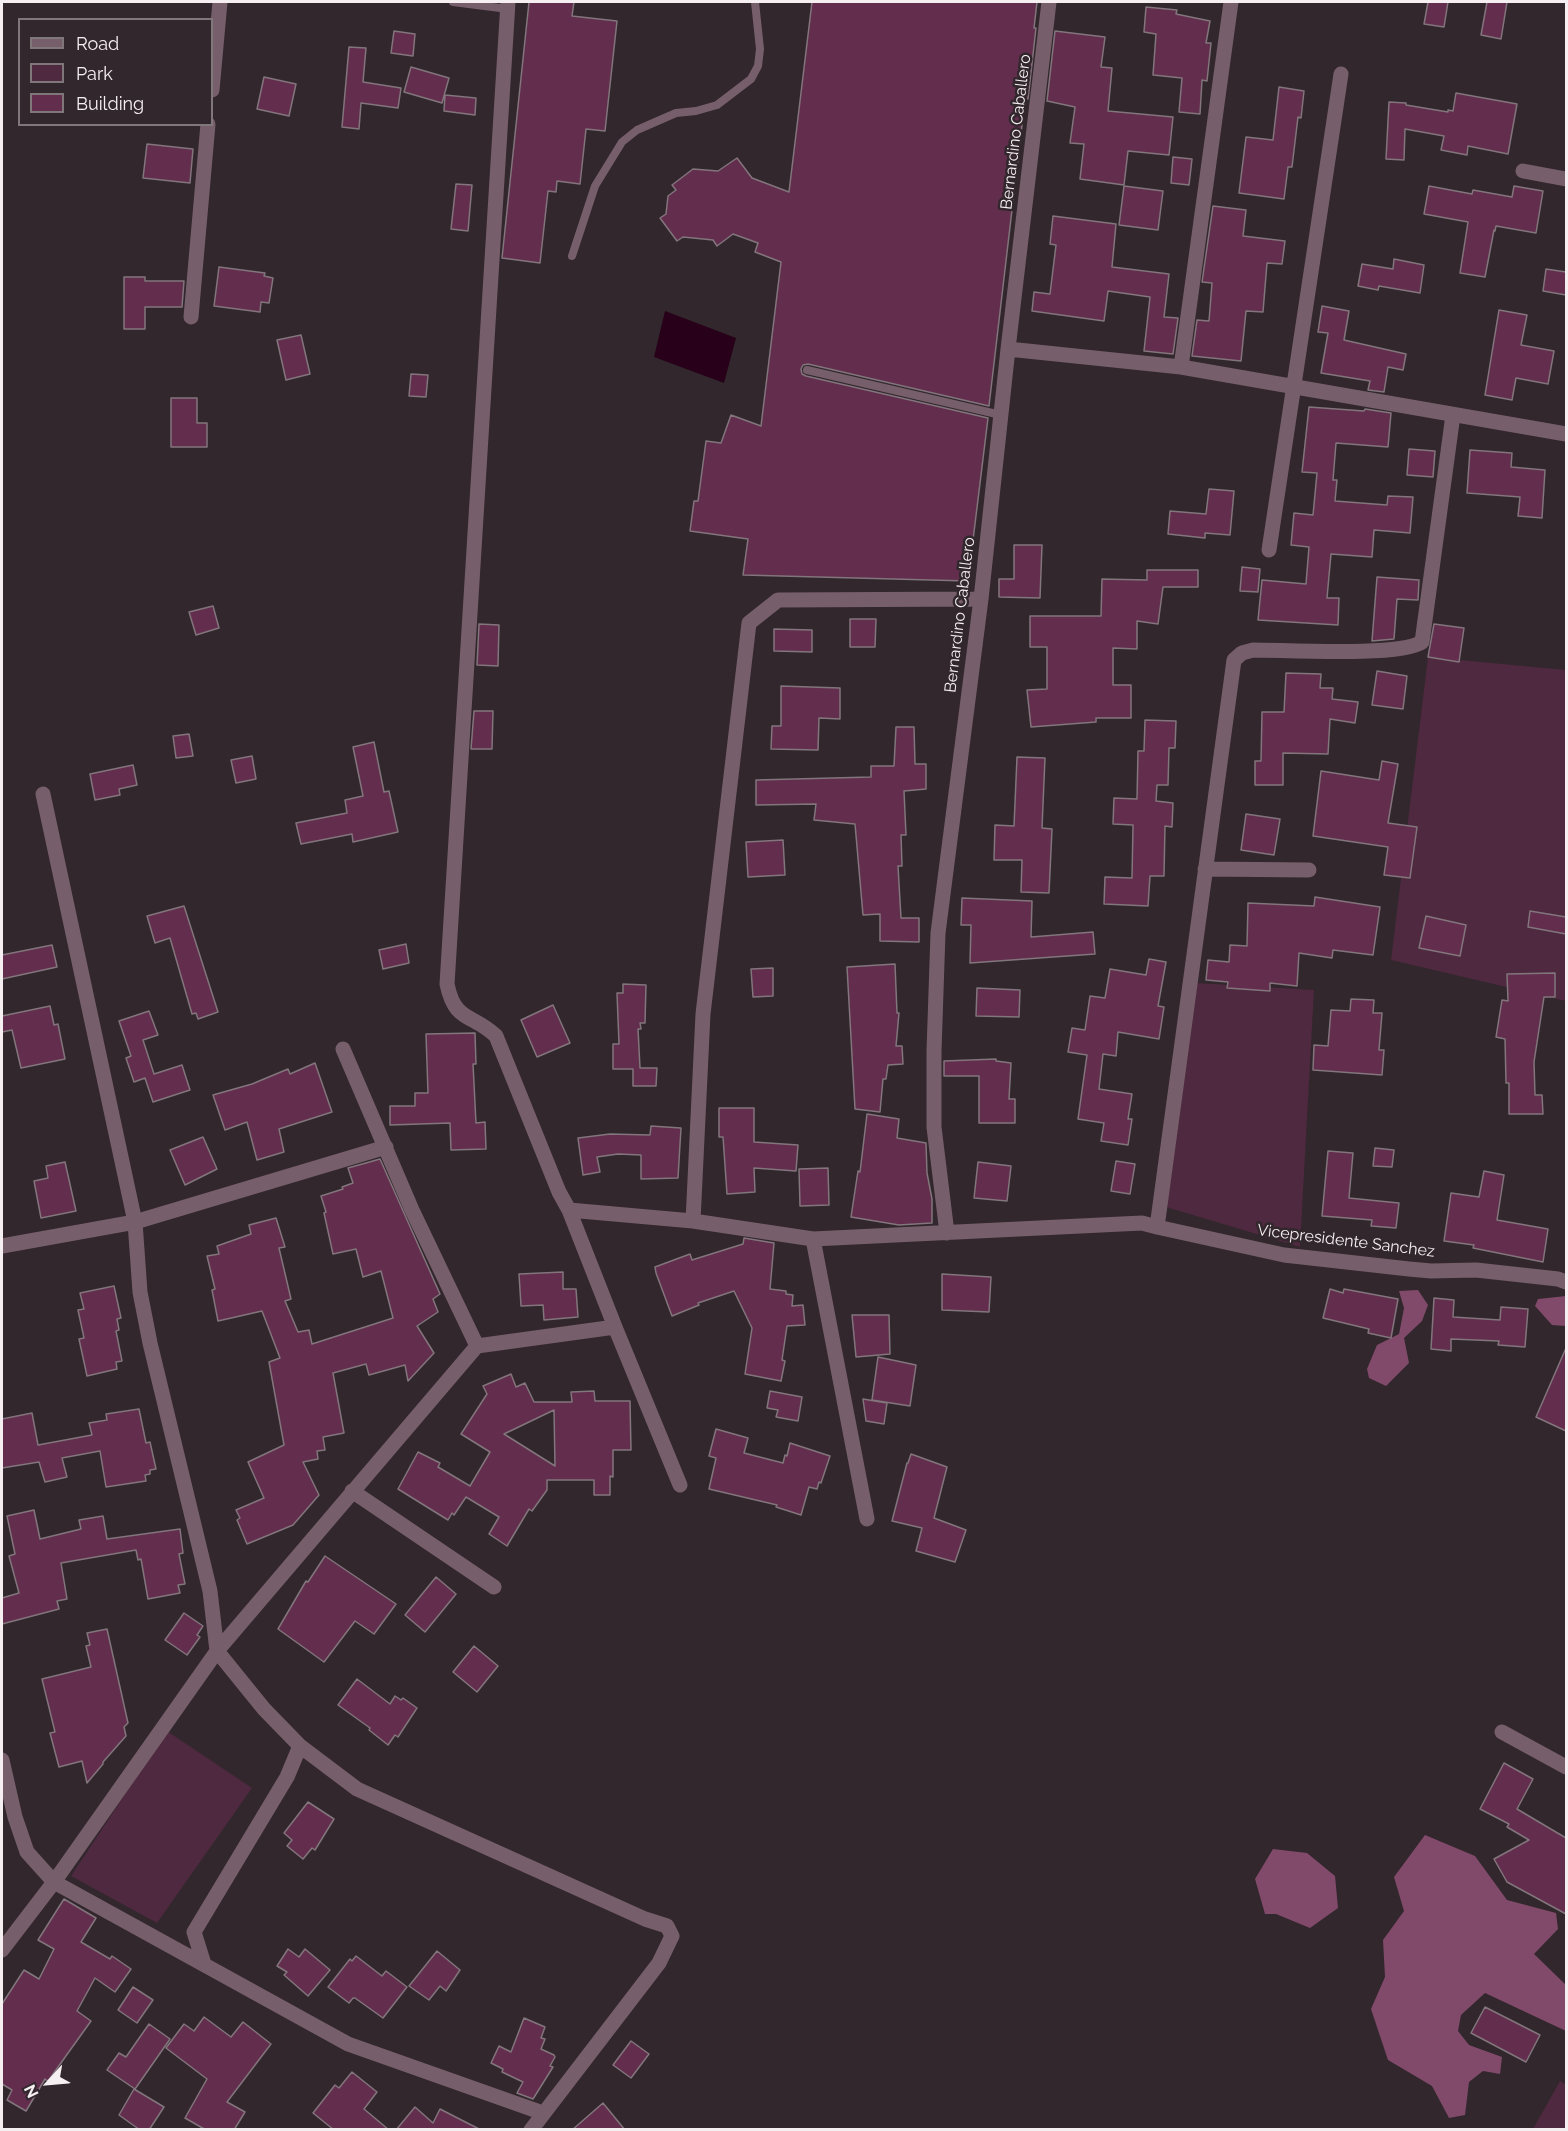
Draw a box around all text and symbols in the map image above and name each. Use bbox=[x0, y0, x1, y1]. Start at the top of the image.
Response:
legend bbox=[18, 18, 213, 126]
text: Road bbox=[76, 33, 119, 54]
street label: Bernardino Caballero bbox=[997, 53, 1035, 211]
text: Park bbox=[76, 63, 113, 84]
text: Building bbox=[76, 93, 144, 114]
street label: Bernardino Caballero bbox=[941, 536, 979, 694]
street label: Vicepresidente Sanchez bbox=[1256, 1221, 1436, 1261]
north arrow bbox=[18, 2053, 78, 2113]
text: N bbox=[20, 2081, 43, 2101]

